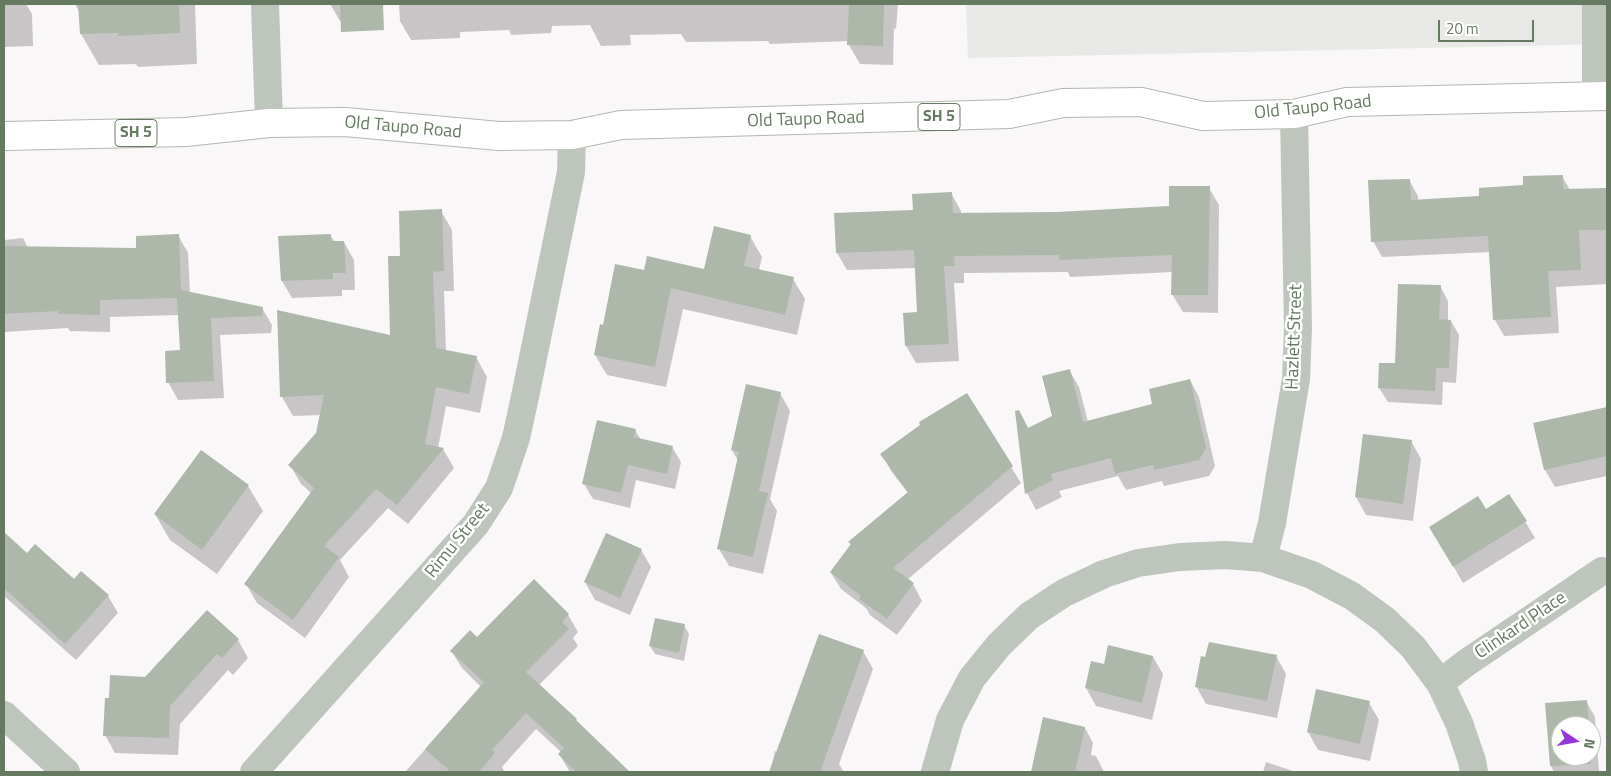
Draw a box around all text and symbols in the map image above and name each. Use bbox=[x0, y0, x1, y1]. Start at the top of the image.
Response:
scale bar bbox=[1441, 10, 1537, 42]
text: 20 m bbox=[1446, 17, 1479, 40]
street label: Old Taupo Road bbox=[1253, 91, 1373, 125]
road number: SH 5 bbox=[918, 104, 960, 130]
street label: Old Taupo Road bbox=[747, 107, 865, 133]
street label: Old Taupo Road bbox=[343, 112, 463, 144]
road number: SH 5 bbox=[115, 120, 157, 146]
street label: Hazlett Street bbox=[1282, 284, 1308, 390]
street label: Rimu Street bbox=[421, 499, 495, 583]
street label: Clinkard Place bbox=[1471, 588, 1571, 664]
north arrow bbox=[1551, 716, 1601, 766]
text: N bbox=[1579, 737, 1601, 751]

